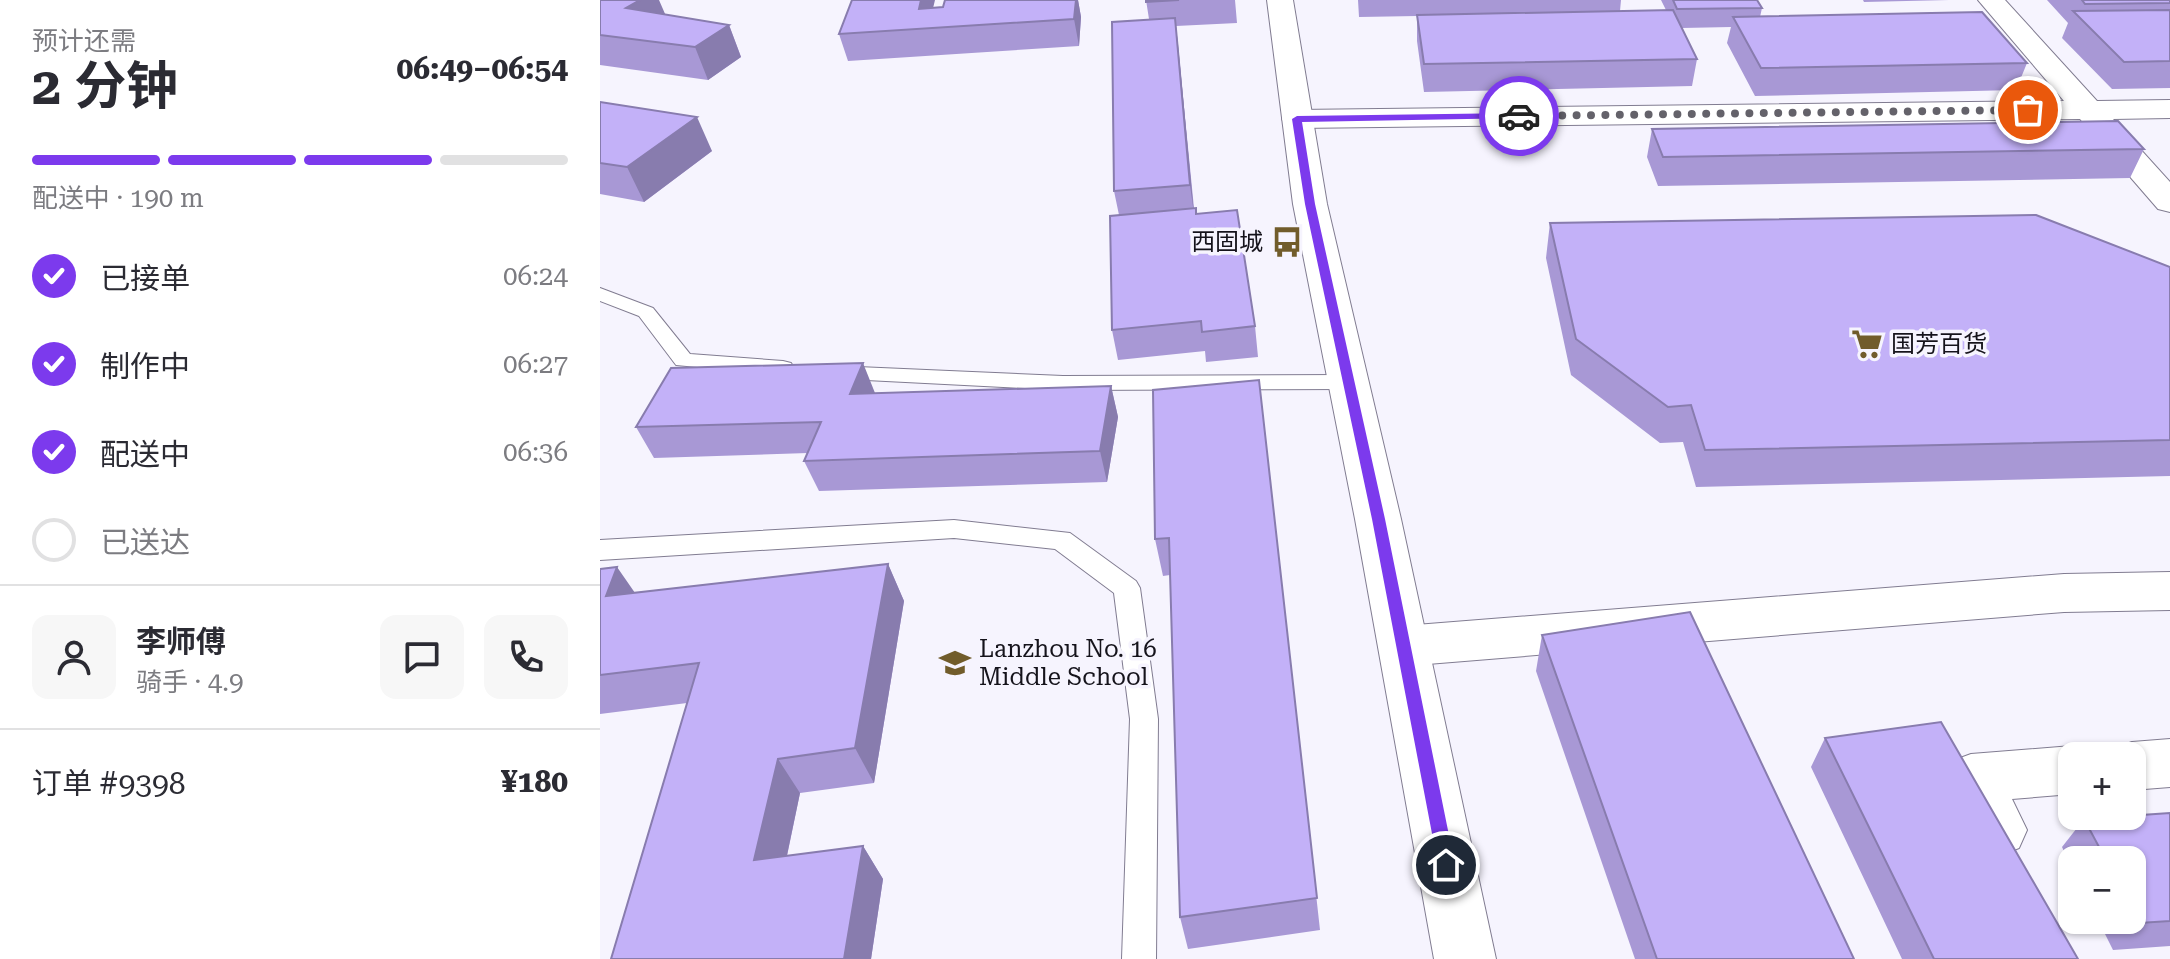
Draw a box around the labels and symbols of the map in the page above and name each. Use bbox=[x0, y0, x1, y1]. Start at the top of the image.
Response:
courier bbox=[1479, 76, 1559, 156]
pin bbox=[1994, 76, 2062, 144]
bus stop icon: 西固城 bbox=[1270, 225, 1304, 259]
place label: 西固城 bbox=[1191, 228, 1263, 256]
supermarket icon: 国芳百货 bbox=[1850, 327, 1884, 361]
place label: 国芳百货 bbox=[1891, 330, 1987, 358]
place label: Lanzhou No. 16 Middle School bbox=[979, 635, 1157, 691]
school or university icon: Lanzhou No. 16 Middle School bbox=[938, 646, 972, 680]
pin bbox=[1412, 831, 1480, 899]

